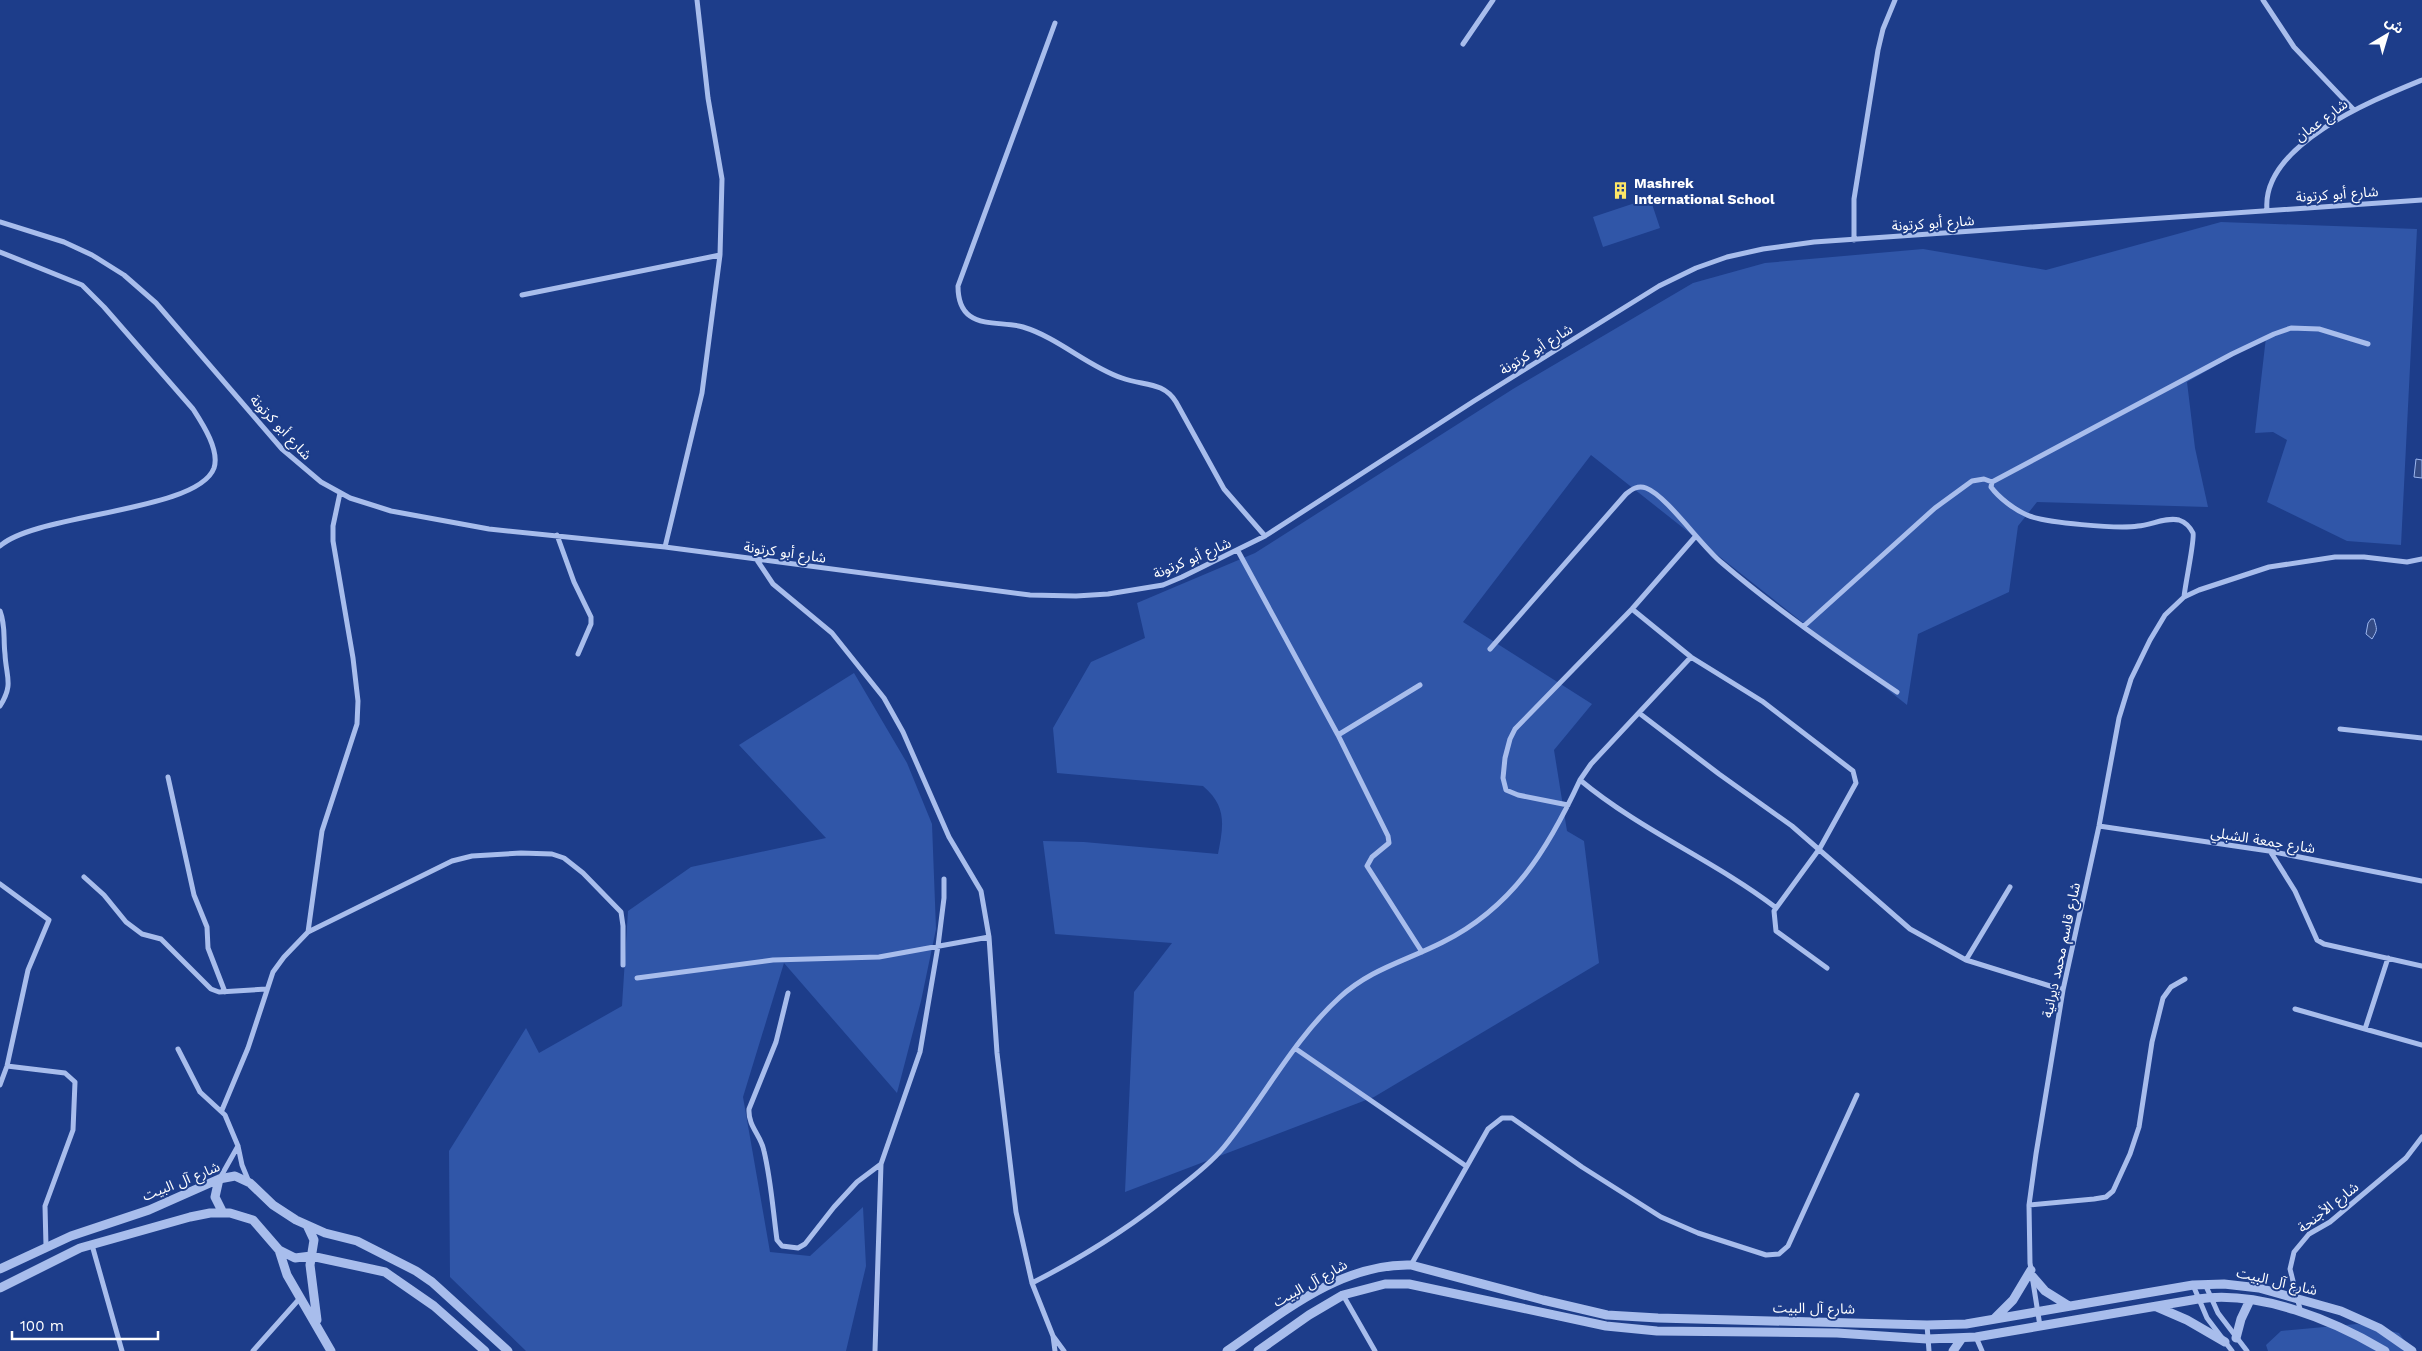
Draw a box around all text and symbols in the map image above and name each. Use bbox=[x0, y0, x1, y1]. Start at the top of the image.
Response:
north arrow bbox=[2362, 10, 2412, 60]
text: ش bbox=[2383, 13, 2407, 37]
street label: شارع عمان bbox=[2292, 96, 2352, 147]
place label: Mashrek International School bbox=[1634, 175, 1775, 207]
building icon: Mashrek International School bbox=[1610, 181, 1630, 201]
street label: شارع أبو كرتونة bbox=[2295, 182, 2379, 208]
street label: شارع أبو كرتونة bbox=[1891, 211, 1975, 237]
street label: شارع أبو كرتونة bbox=[1496, 320, 1577, 380]
street label: شارع أبو كرتونة bbox=[245, 391, 316, 465]
street label: شارع أبو كرتونة bbox=[1150, 534, 1234, 584]
street label: شارع أبو كرتونة bbox=[742, 538, 827, 569]
street label: شارع جمعة الشبلي bbox=[2209, 824, 2316, 859]
street label: شارع قاسم محمد ديرانية bbox=[2039, 881, 2086, 1020]
street label: شارع آل البيت bbox=[140, 1158, 223, 1207]
street label: شارع الأجنحة bbox=[2295, 1178, 2363, 1238]
street label: شارع آل البيت bbox=[1270, 1256, 1351, 1313]
street label: شارع آل البيت bbox=[2235, 1264, 2319, 1301]
street label: شارع آل البيت bbox=[1773, 1299, 1855, 1320]
scale bar bbox=[12, 1308, 159, 1340]
text: 100 m bbox=[20, 1317, 64, 1335]

